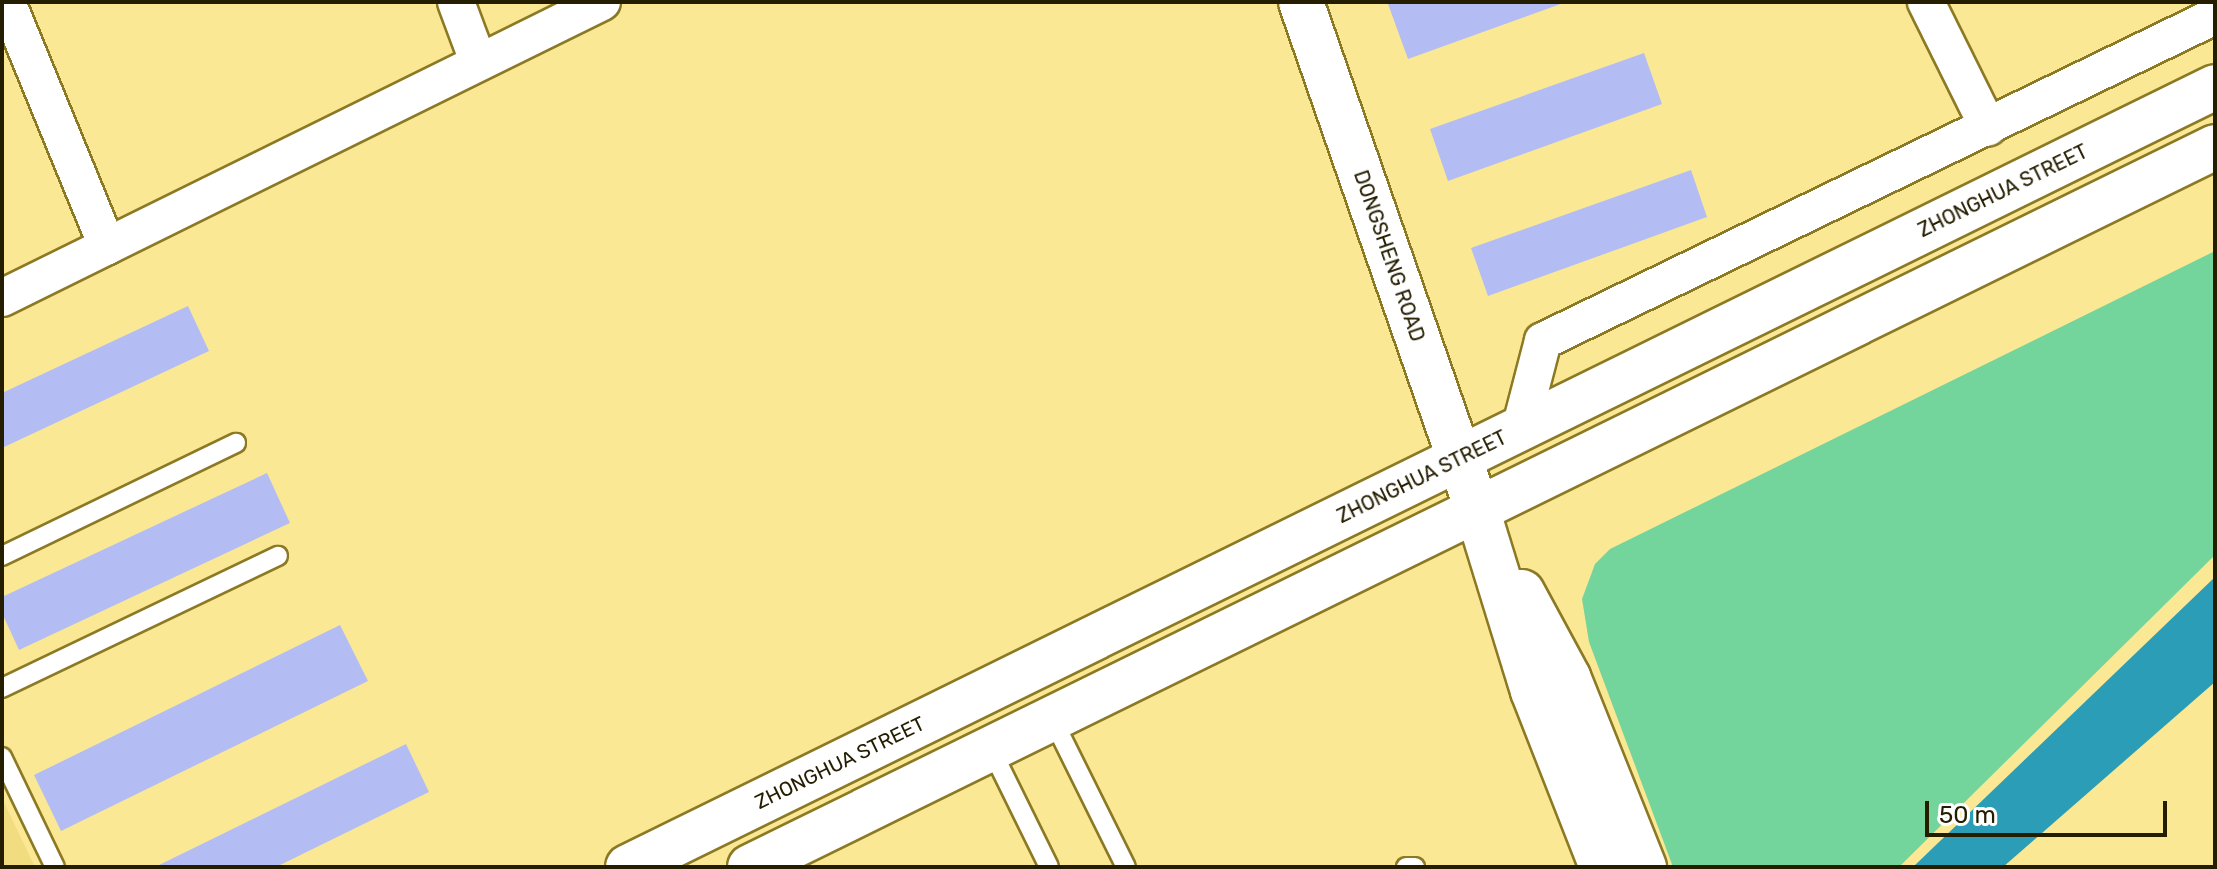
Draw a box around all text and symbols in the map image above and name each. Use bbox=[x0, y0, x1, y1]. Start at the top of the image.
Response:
street label: ZHONGHUA STREET bbox=[1914, 139, 2092, 243]
street label: DONGSHENG ROAD bbox=[1348, 167, 1430, 345]
street label: ZHONGHUA STREET bbox=[1333, 425, 1511, 529]
street label: ZHONGHUA STREET bbox=[751, 711, 929, 815]
scale bar bbox=[1929, 785, 2171, 835]
text: 50 m bbox=[1939, 801, 1996, 829]

